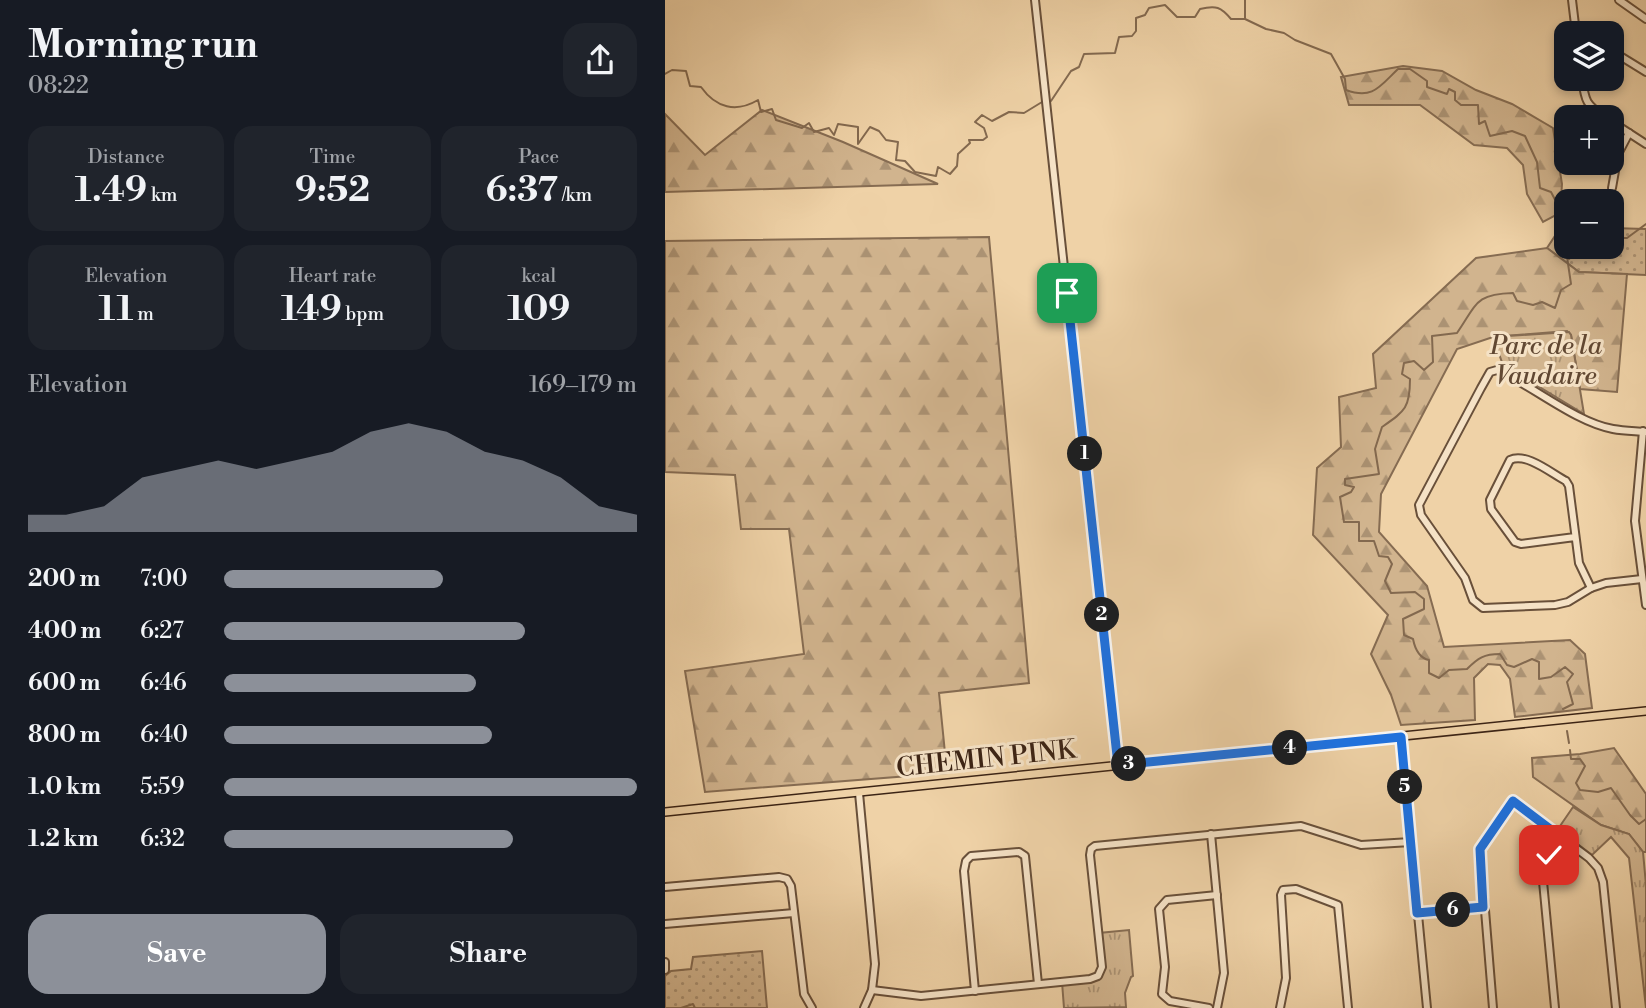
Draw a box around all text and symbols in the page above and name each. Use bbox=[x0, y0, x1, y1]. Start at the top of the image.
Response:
map controls bbox=[1554, 21, 1624, 259]
button: layers bbox=[1554, 21, 1624, 91]
text: Morning run bbox=[28, 22, 258, 69]
button: share bbox=[563, 23, 637, 97]
text: 08:22 bbox=[28, 72, 89, 100]
button: + bbox=[1554, 105, 1624, 175]
text: Distance bbox=[88, 145, 165, 169]
text: Time bbox=[310, 145, 355, 169]
text: Pace bbox=[518, 145, 559, 169]
text: 1.49 bbox=[75, 169, 147, 212]
text: 9:52 bbox=[295, 169, 370, 212]
text: 6:37 bbox=[486, 169, 558, 212]
text: km bbox=[147, 183, 177, 207]
text: /km bbox=[558, 183, 592, 207]
button: − bbox=[1554, 189, 1624, 259]
pin bbox=[1037, 263, 1097, 323]
text: Elevation bbox=[85, 264, 167, 288]
text: Heart rate bbox=[289, 264, 376, 288]
text: kcal bbox=[522, 264, 556, 288]
icon: arrive bbox=[1048, 274, 1086, 312]
text: 11 bbox=[99, 288, 133, 331]
text: 149 bbox=[281, 288, 342, 331]
text: 109 bbox=[507, 288, 570, 331]
text: m bbox=[133, 302, 154, 326]
text: bpm bbox=[342, 302, 384, 326]
park label: Parc de la Vaudaire bbox=[1489, 330, 1603, 392]
text: Elevation bbox=[28, 371, 128, 399]
text: 169–179 m bbox=[529, 371, 637, 399]
pin: 1 bbox=[1067, 436, 1103, 472]
text: 1 bbox=[1080, 441, 1089, 465]
text: 200 m bbox=[28, 565, 100, 593]
text: 7:00 bbox=[140, 565, 188, 593]
pin: 2 bbox=[1085, 598, 1119, 632]
text: 2 bbox=[1096, 602, 1107, 626]
text: 400 m bbox=[28, 617, 101, 645]
text: 6:27 bbox=[140, 617, 184, 645]
text: 600 m bbox=[28, 669, 101, 697]
text: 6:46 bbox=[140, 669, 187, 697]
text: 800 m bbox=[28, 721, 101, 749]
text: 6:40 bbox=[140, 721, 188, 749]
pin: 4 bbox=[1273, 730, 1307, 766]
street label: CHEMIN PINK bbox=[895, 733, 1080, 784]
text: 4 bbox=[1283, 735, 1296, 759]
pin: 3 bbox=[1112, 746, 1147, 782]
text: 3 bbox=[1123, 751, 1134, 775]
pin: 5 bbox=[1387, 770, 1423, 804]
text: 1.0 km bbox=[28, 773, 101, 801]
text: 5:59 bbox=[140, 773, 184, 801]
text: 5 bbox=[1399, 774, 1410, 798]
text: 1.2 km bbox=[28, 825, 99, 853]
text: 6:32 bbox=[140, 825, 185, 853]
pin bbox=[1519, 825, 1579, 885]
icon: check bbox=[1530, 836, 1568, 874]
pin: 6 bbox=[1435, 892, 1471, 928]
text: 6 bbox=[1447, 897, 1458, 921]
button: Save bbox=[28, 914, 326, 994]
button: Share bbox=[340, 914, 637, 994]

